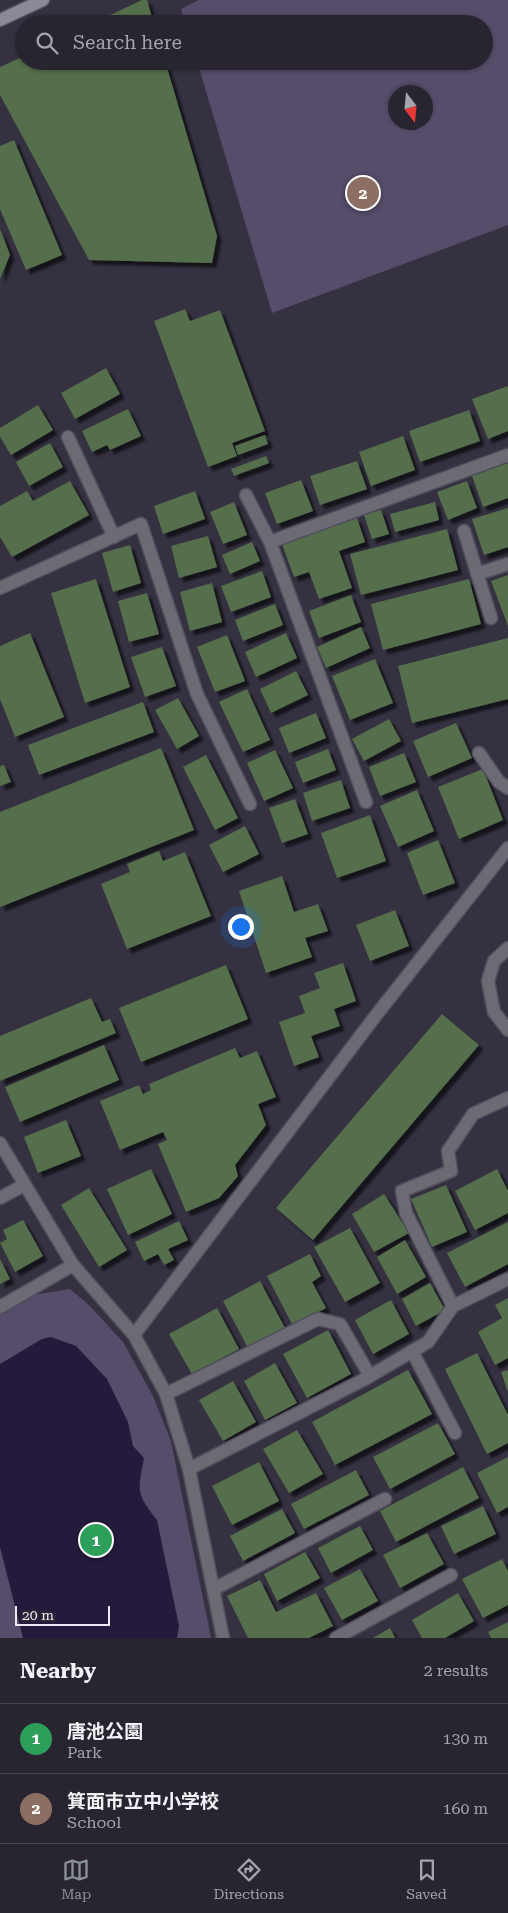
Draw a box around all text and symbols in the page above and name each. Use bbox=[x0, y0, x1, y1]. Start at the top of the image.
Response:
search box bbox=[15, 15, 493, 70]
icon: search bbox=[33, 29, 61, 57]
text: Search here bbox=[73, 31, 182, 54]
north arrow bbox=[388, 85, 433, 130]
pin: 2 bbox=[347, 174, 379, 212]
your location bbox=[228, 914, 254, 940]
pin: 1 bbox=[80, 1521, 112, 1559]
scale bar bbox=[15, 1603, 110, 1626]
text: 20 m bbox=[22, 1607, 54, 1623]
text: Nearby bbox=[20, 1659, 96, 1683]
text: 2 results bbox=[424, 1661, 488, 1680]
text: 唐池公園 bbox=[67, 1720, 143, 1743]
text: 1 bbox=[32, 1729, 40, 1748]
text: 130 m bbox=[442, 1729, 488, 1748]
text: Park bbox=[67, 1743, 102, 1762]
text: 箕面市立中小学校 bbox=[67, 1790, 219, 1813]
text: 2 bbox=[32, 1799, 40, 1818]
text: 160 m bbox=[442, 1799, 488, 1818]
text: School bbox=[67, 1813, 121, 1832]
tab: Map bbox=[61, 1856, 91, 1902]
tab: Directions bbox=[213, 1856, 284, 1902]
tab: Saved bbox=[406, 1856, 447, 1902]

